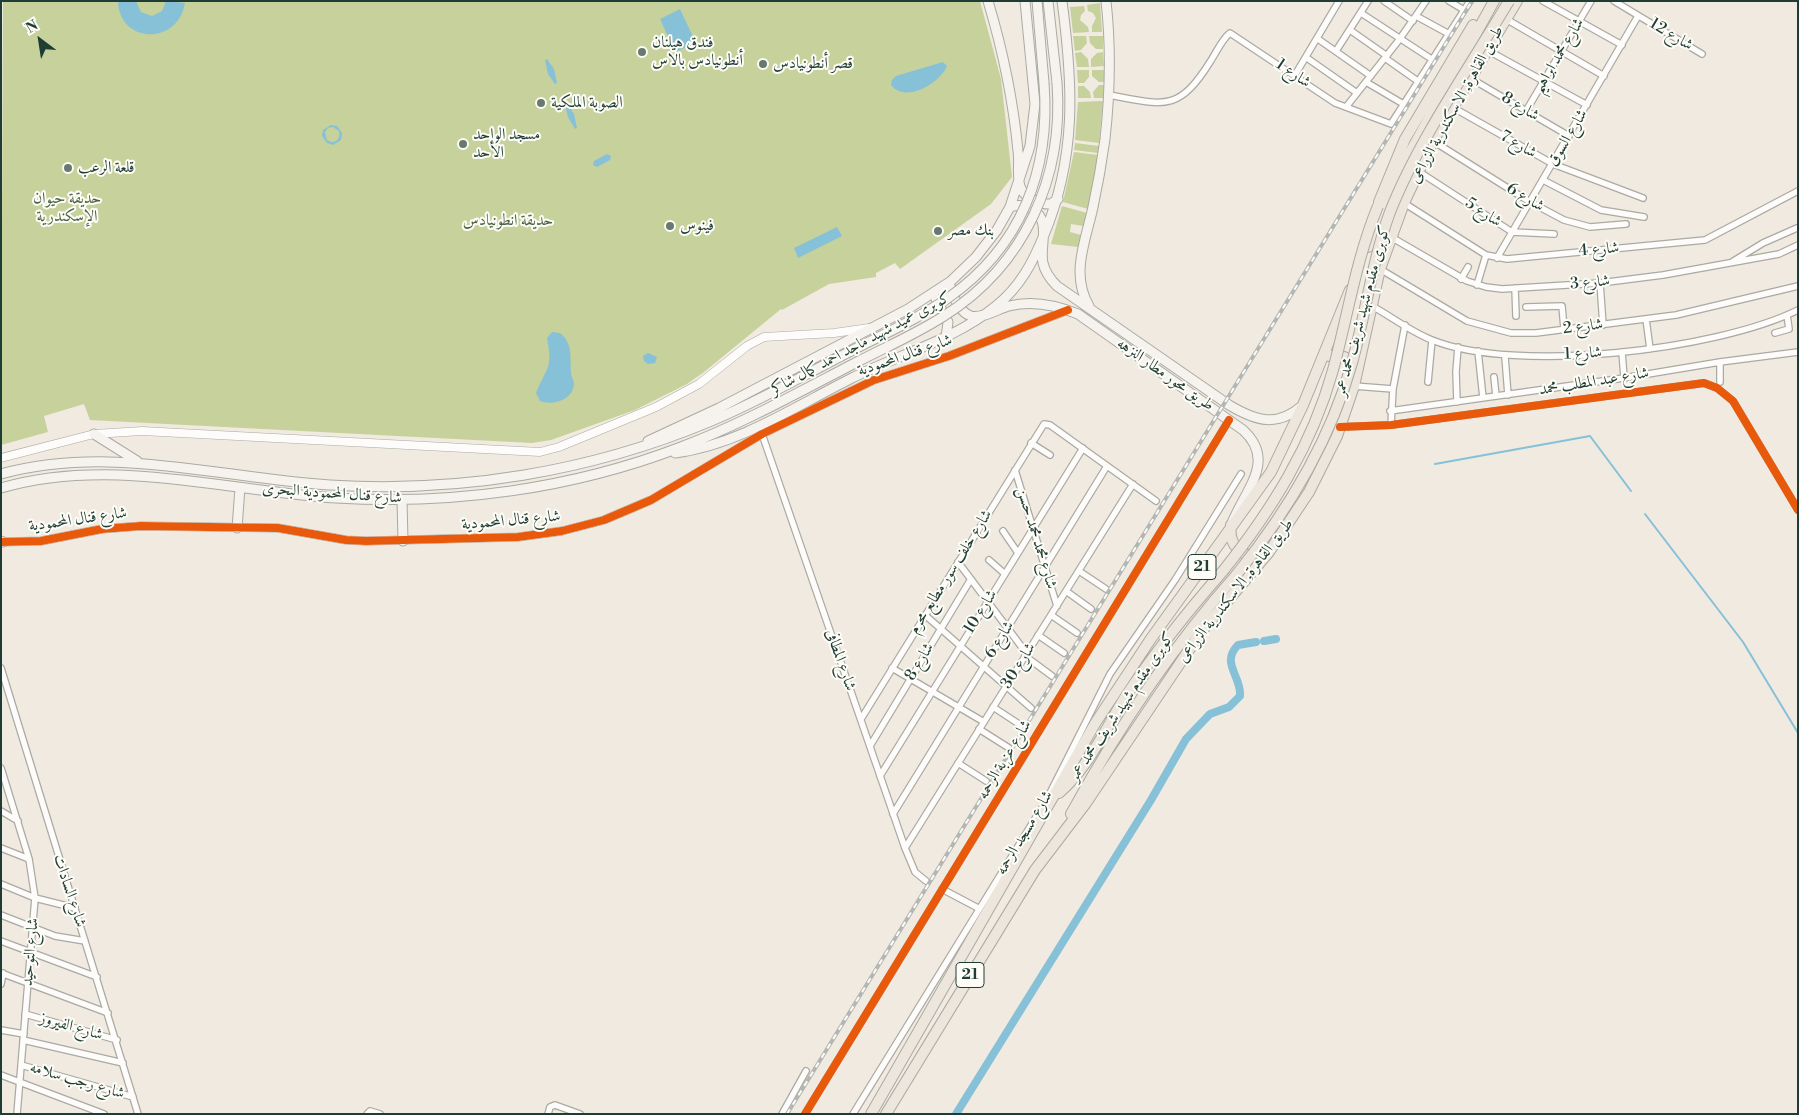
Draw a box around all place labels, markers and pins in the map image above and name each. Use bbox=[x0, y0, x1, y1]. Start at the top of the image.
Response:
place label: فندق هيلنان أنطونيادس بالاس bbox=[652, 33, 743, 71]
marker: فندق هيلنان أنطونيادس بالاس bbox=[636, 46, 648, 58]
place label: قصر أنطونيادس bbox=[773, 54, 853, 74]
marker: قصر أنطونيادس bbox=[757, 58, 769, 70]
place label: الصوبة الملكية bbox=[551, 93, 623, 113]
marker: الصوبة الملكية bbox=[535, 97, 547, 109]
place label: مسجد الواحد الأحد bbox=[473, 125, 540, 163]
marker: مسجد الواحد الأحد bbox=[457, 138, 469, 150]
place label: قلعة الرعب bbox=[78, 158, 134, 178]
marker: قلعة الرعب bbox=[62, 162, 74, 174]
place label: فينوس bbox=[680, 216, 714, 236]
marker: فينوس bbox=[664, 220, 676, 232]
place label: بنك مصر bbox=[948, 221, 994, 241]
marker: بنك مصر bbox=[932, 225, 944, 237]

